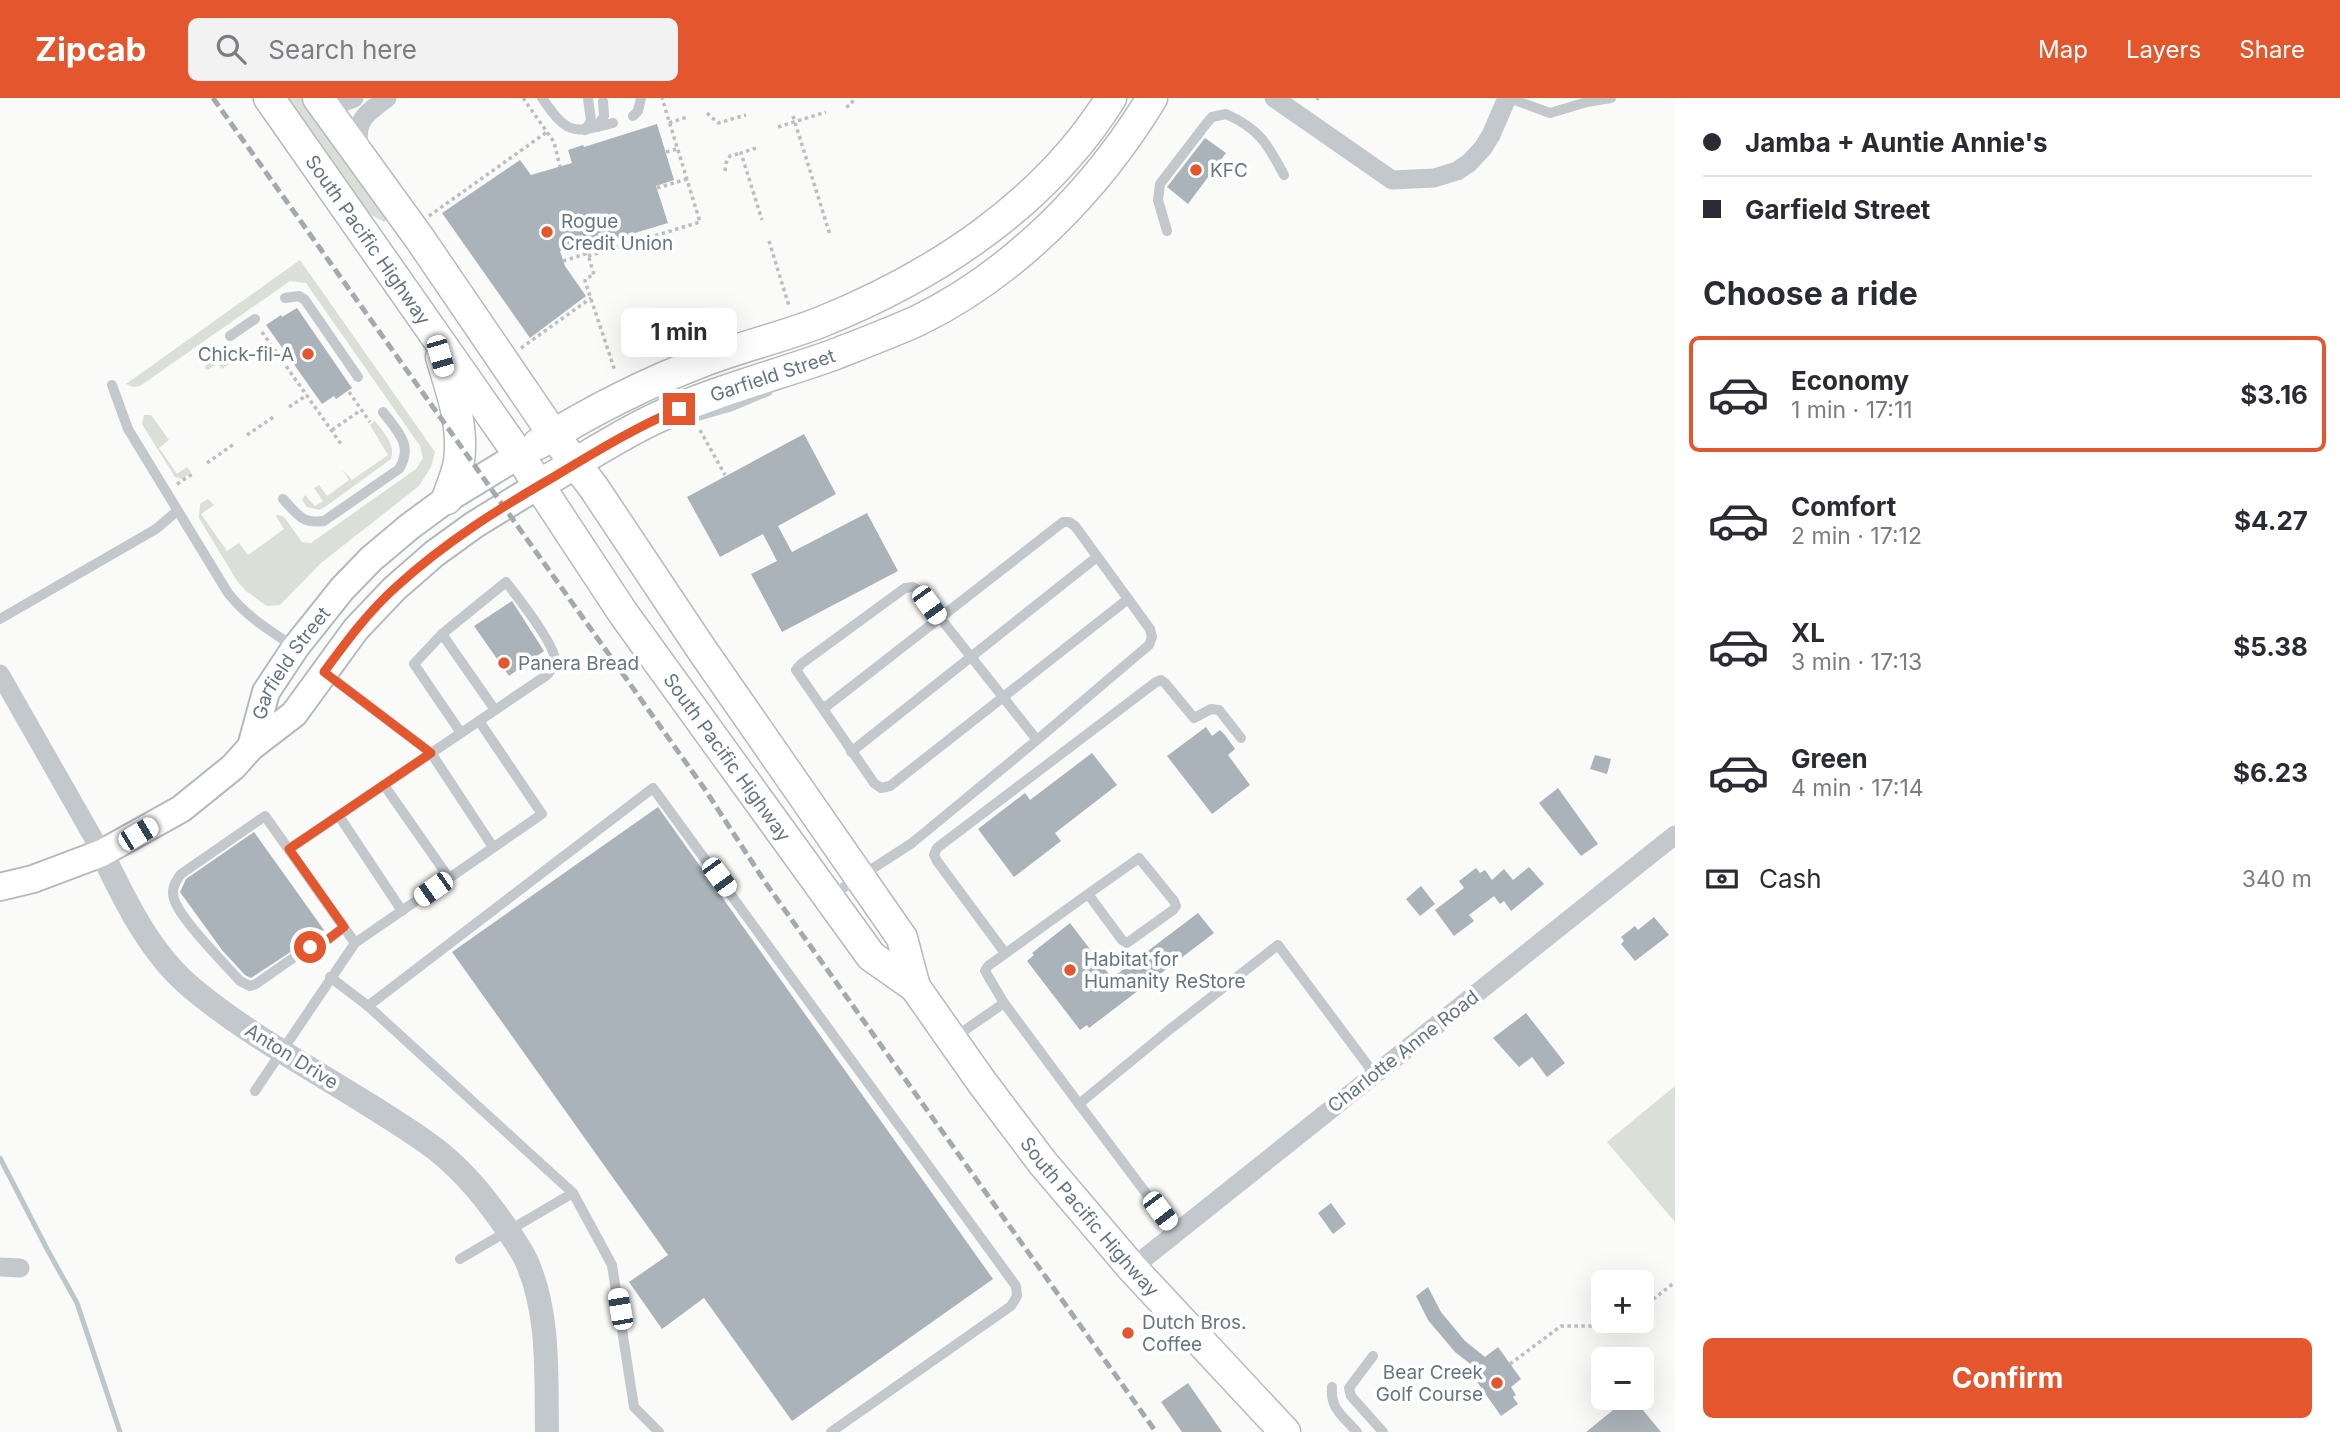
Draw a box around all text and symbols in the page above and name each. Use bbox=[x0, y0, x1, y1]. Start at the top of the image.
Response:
search box bbox=[188, 18, 678, 81]
text: Zipcab bbox=[35, 29, 146, 69]
icon: search bbox=[212, 30, 250, 68]
text: Search here bbox=[268, 34, 417, 65]
text: Map bbox=[2038, 35, 2088, 64]
text: Layers bbox=[2126, 35, 2201, 64]
text: Share bbox=[2239, 35, 2305, 64]
text: Jamba + Auntie Annie's bbox=[1745, 127, 2048, 158]
street label: South Pacific Highway bbox=[300, 151, 435, 330]
place label: KFC bbox=[1210, 159, 1248, 182]
marker: KFC bbox=[1188, 162, 1204, 178]
text: Garfield Street bbox=[1745, 194, 1930, 225]
place label: Rogue Credit Union bbox=[561, 210, 673, 255]
marker: Rogue Credit Union bbox=[539, 224, 555, 240]
text: Choose a ride bbox=[1703, 274, 1918, 313]
callout: 1 min bbox=[621, 308, 737, 356]
text: 1 min bbox=[651, 318, 707, 346]
car bbox=[425, 333, 456, 379]
place label: Chick-fil-A bbox=[198, 343, 294, 366]
street label: Garfield Street bbox=[707, 344, 838, 407]
marker: Chick-fil-A bbox=[300, 346, 316, 362]
icon: car bbox=[1707, 363, 1770, 426]
text: Economy bbox=[1791, 365, 1909, 396]
text: $3.16 bbox=[2240, 379, 2308, 410]
route end bbox=[663, 393, 695, 425]
text: 1 min · 17:11 bbox=[1791, 396, 1913, 424]
icon: car bbox=[1707, 489, 1770, 552]
text: Comfort bbox=[1791, 491, 1896, 522]
text: $4.27 bbox=[2234, 505, 2308, 536]
text: 2 min · 17:12 bbox=[1791, 522, 1922, 550]
car bbox=[909, 582, 950, 628]
street label: Garfield Street bbox=[248, 602, 335, 722]
icon: car bbox=[1707, 615, 1770, 678]
text: XL bbox=[1791, 617, 1825, 648]
text: $5.38 bbox=[2233, 631, 2308, 662]
text: 3 min · 17:13 bbox=[1791, 648, 1922, 676]
place label: Panera Bread bbox=[518, 652, 639, 675]
marker: Panera Bread bbox=[496, 655, 512, 671]
street label: South Pacific Highway bbox=[658, 669, 796, 846]
icon: car bbox=[1707, 741, 1770, 804]
text: Green bbox=[1791, 743, 1868, 774]
text: $6.23 bbox=[2233, 757, 2308, 788]
text: 4 min · 17:14 bbox=[1791, 774, 1924, 802]
car bbox=[115, 814, 162, 854]
car bbox=[699, 854, 740, 900]
icon: cash bbox=[1703, 860, 1741, 898]
text: Cash bbox=[1759, 863, 1822, 894]
text: 340 m bbox=[2242, 865, 2312, 893]
car bbox=[410, 868, 457, 910]
route start bbox=[294, 931, 326, 963]
place label: Habitat for Humanity ReStore bbox=[1084, 948, 1246, 993]
marker: Habitat for Humanity ReStore bbox=[1062, 962, 1078, 978]
street label: Charlotte Anne Road bbox=[1323, 985, 1483, 1117]
street label: Anton Drive bbox=[241, 1019, 343, 1094]
street label: South Pacific Highway bbox=[1015, 1133, 1164, 1302]
car bbox=[1139, 1188, 1182, 1234]
map controls bbox=[1591, 1270, 1654, 1410]
button: + bbox=[1591, 1270, 1654, 1333]
car bbox=[607, 1286, 634, 1332]
place label: Dutch Bros. Coffee bbox=[1142, 1311, 1247, 1356]
marker: Dutch Bros. Coffee bbox=[1120, 1325, 1136, 1341]
button: Confirm bbox=[1703, 1338, 2312, 1418]
button: − bbox=[1591, 1347, 1654, 1410]
place label: Bear Creek Golf Course bbox=[1376, 1361, 1484, 1406]
marker: Bear Creek Golf Course bbox=[1489, 1375, 1505, 1391]

